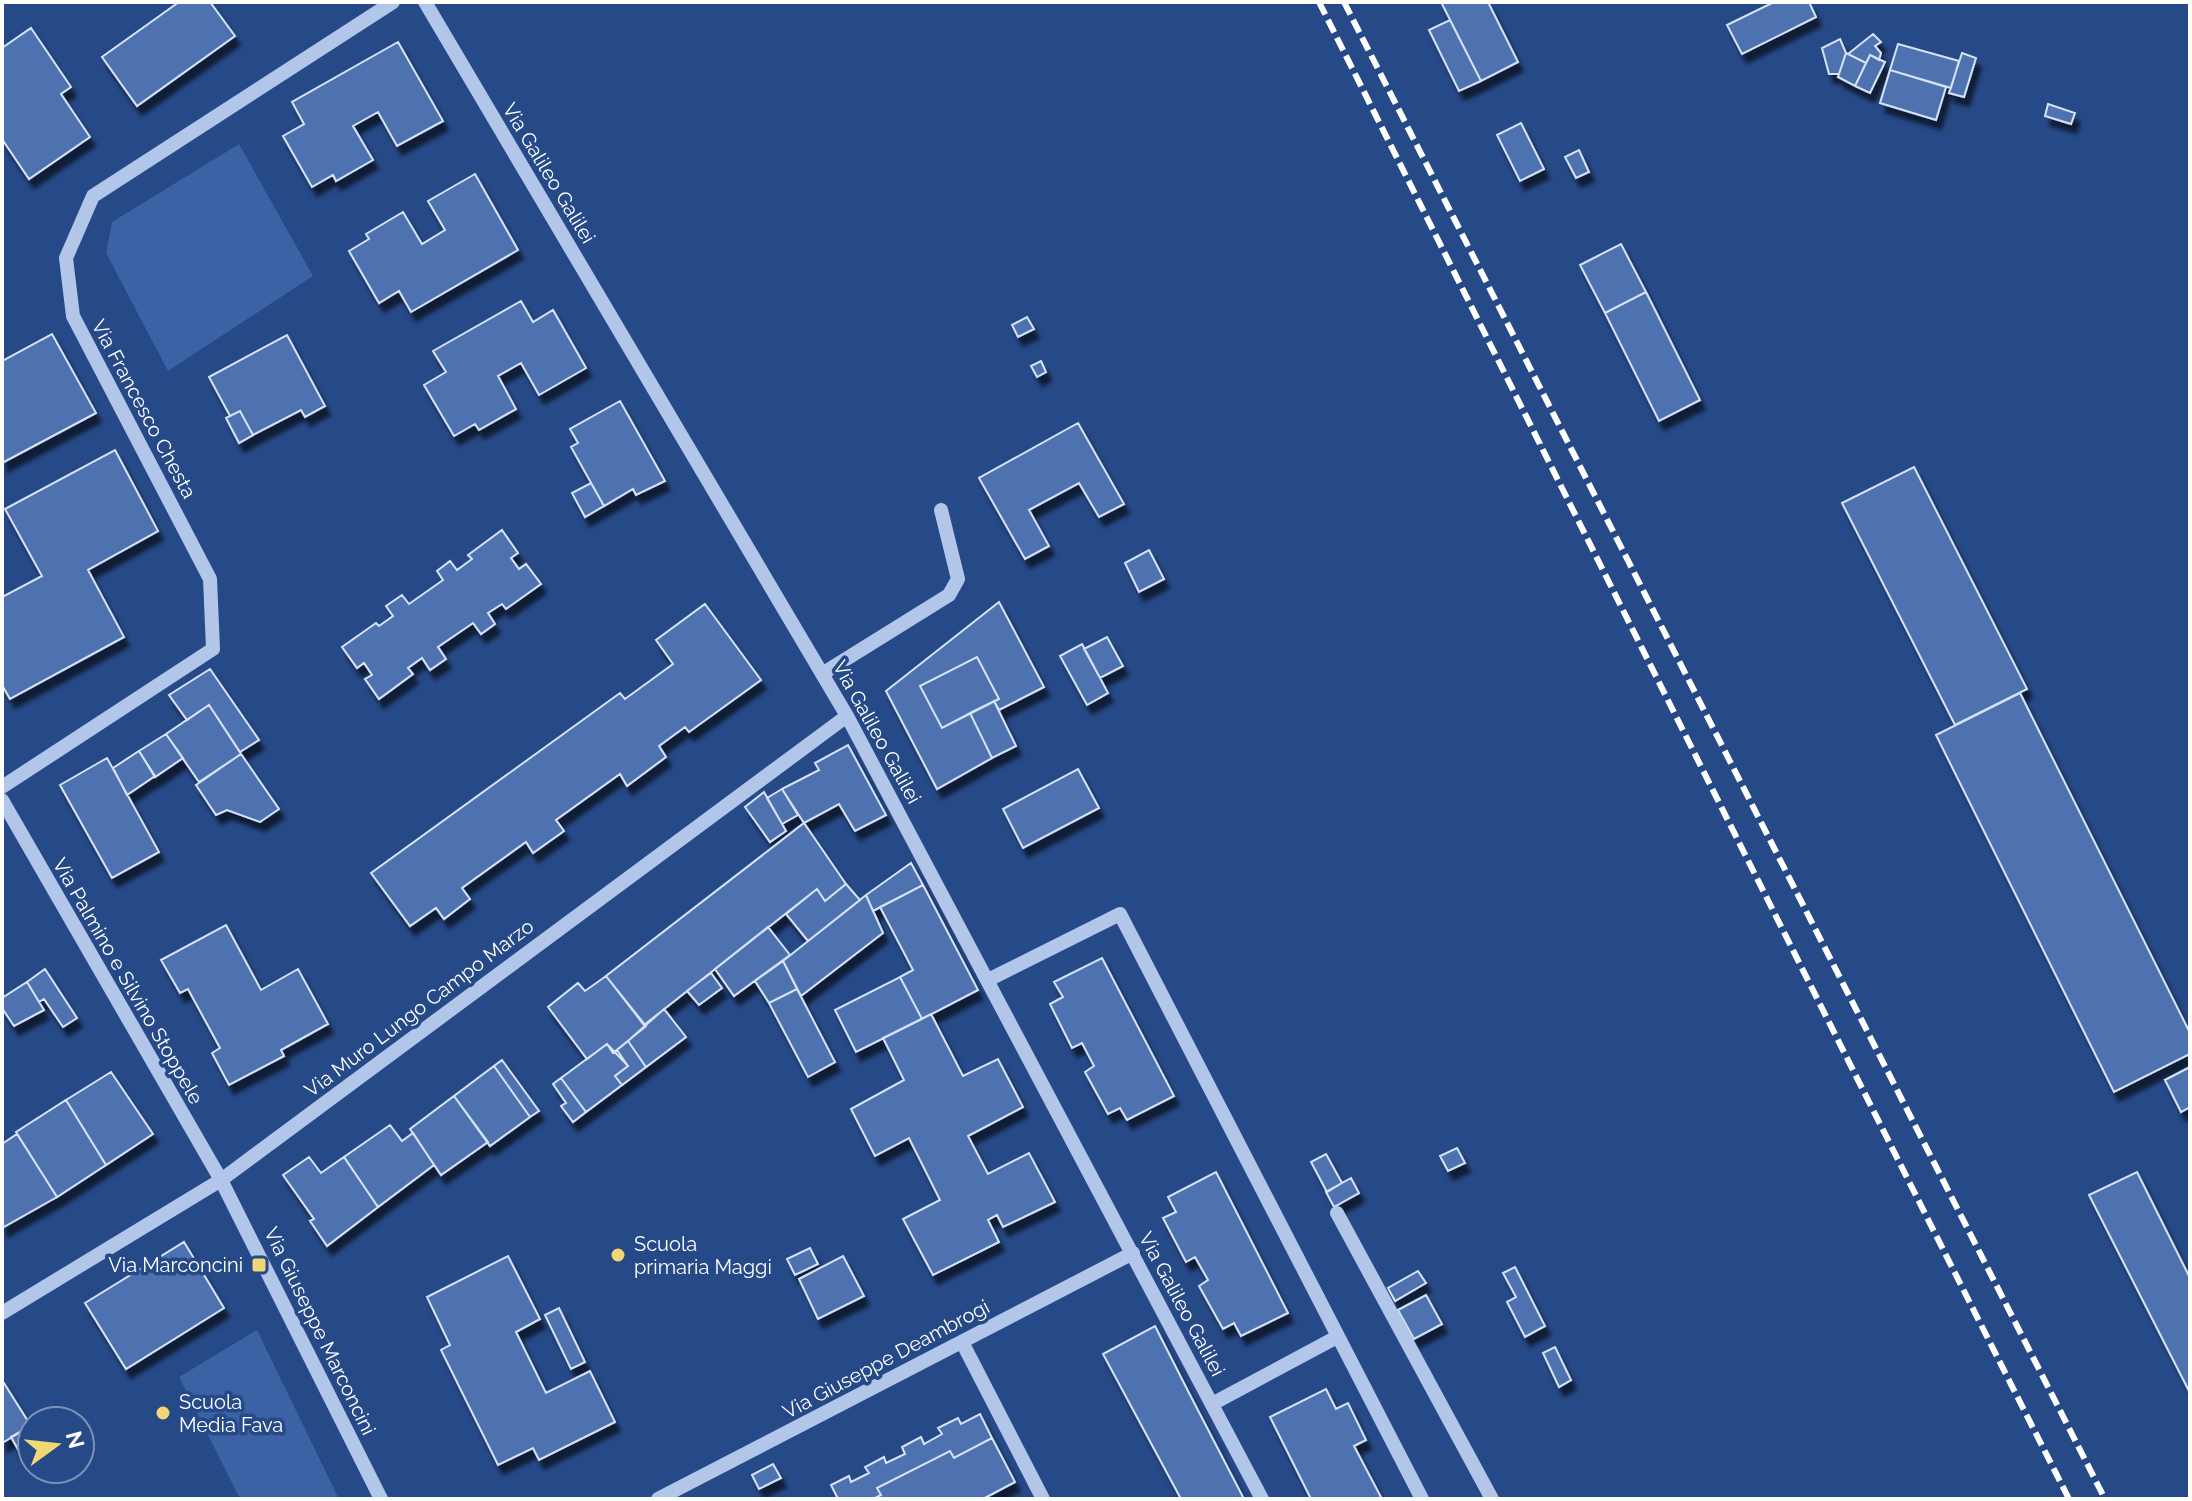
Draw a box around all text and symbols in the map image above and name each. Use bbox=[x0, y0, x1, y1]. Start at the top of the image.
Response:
street label: Via Galileo Galilei bbox=[498, 98, 600, 248]
street label: Via Francesco Chesta bbox=[87, 315, 201, 503]
street label: Via Galileo Galilei bbox=[828, 656, 926, 808]
street label: Via Palmino e Silvino Stoppele bbox=[48, 854, 209, 1109]
street label: Via Muro Lungo Campo Marzo bbox=[300, 914, 538, 1102]
street label: Via Giuseppe Marconcini bbox=[259, 1223, 381, 1439]
street label: Via Galileo Galilei bbox=[1134, 1228, 1230, 1380]
place label: Scuola primaria Maggi bbox=[634, 1232, 772, 1279]
marker: Scuola primaria Maggi bbox=[609, 1246, 627, 1264]
place label: Via Marconcini bbox=[108, 1253, 243, 1277]
marker: Via Marconcini bbox=[250, 1256, 268, 1274]
street label: Via Giuseppe Deambrogi bbox=[779, 1294, 993, 1424]
place label: Scuola Media Fava bbox=[179, 1390, 283, 1437]
marker: Scuola Media Fava bbox=[154, 1404, 172, 1422]
north arrow bbox=[16, 1405, 96, 1485]
text: N bbox=[61, 1428, 90, 1451]

